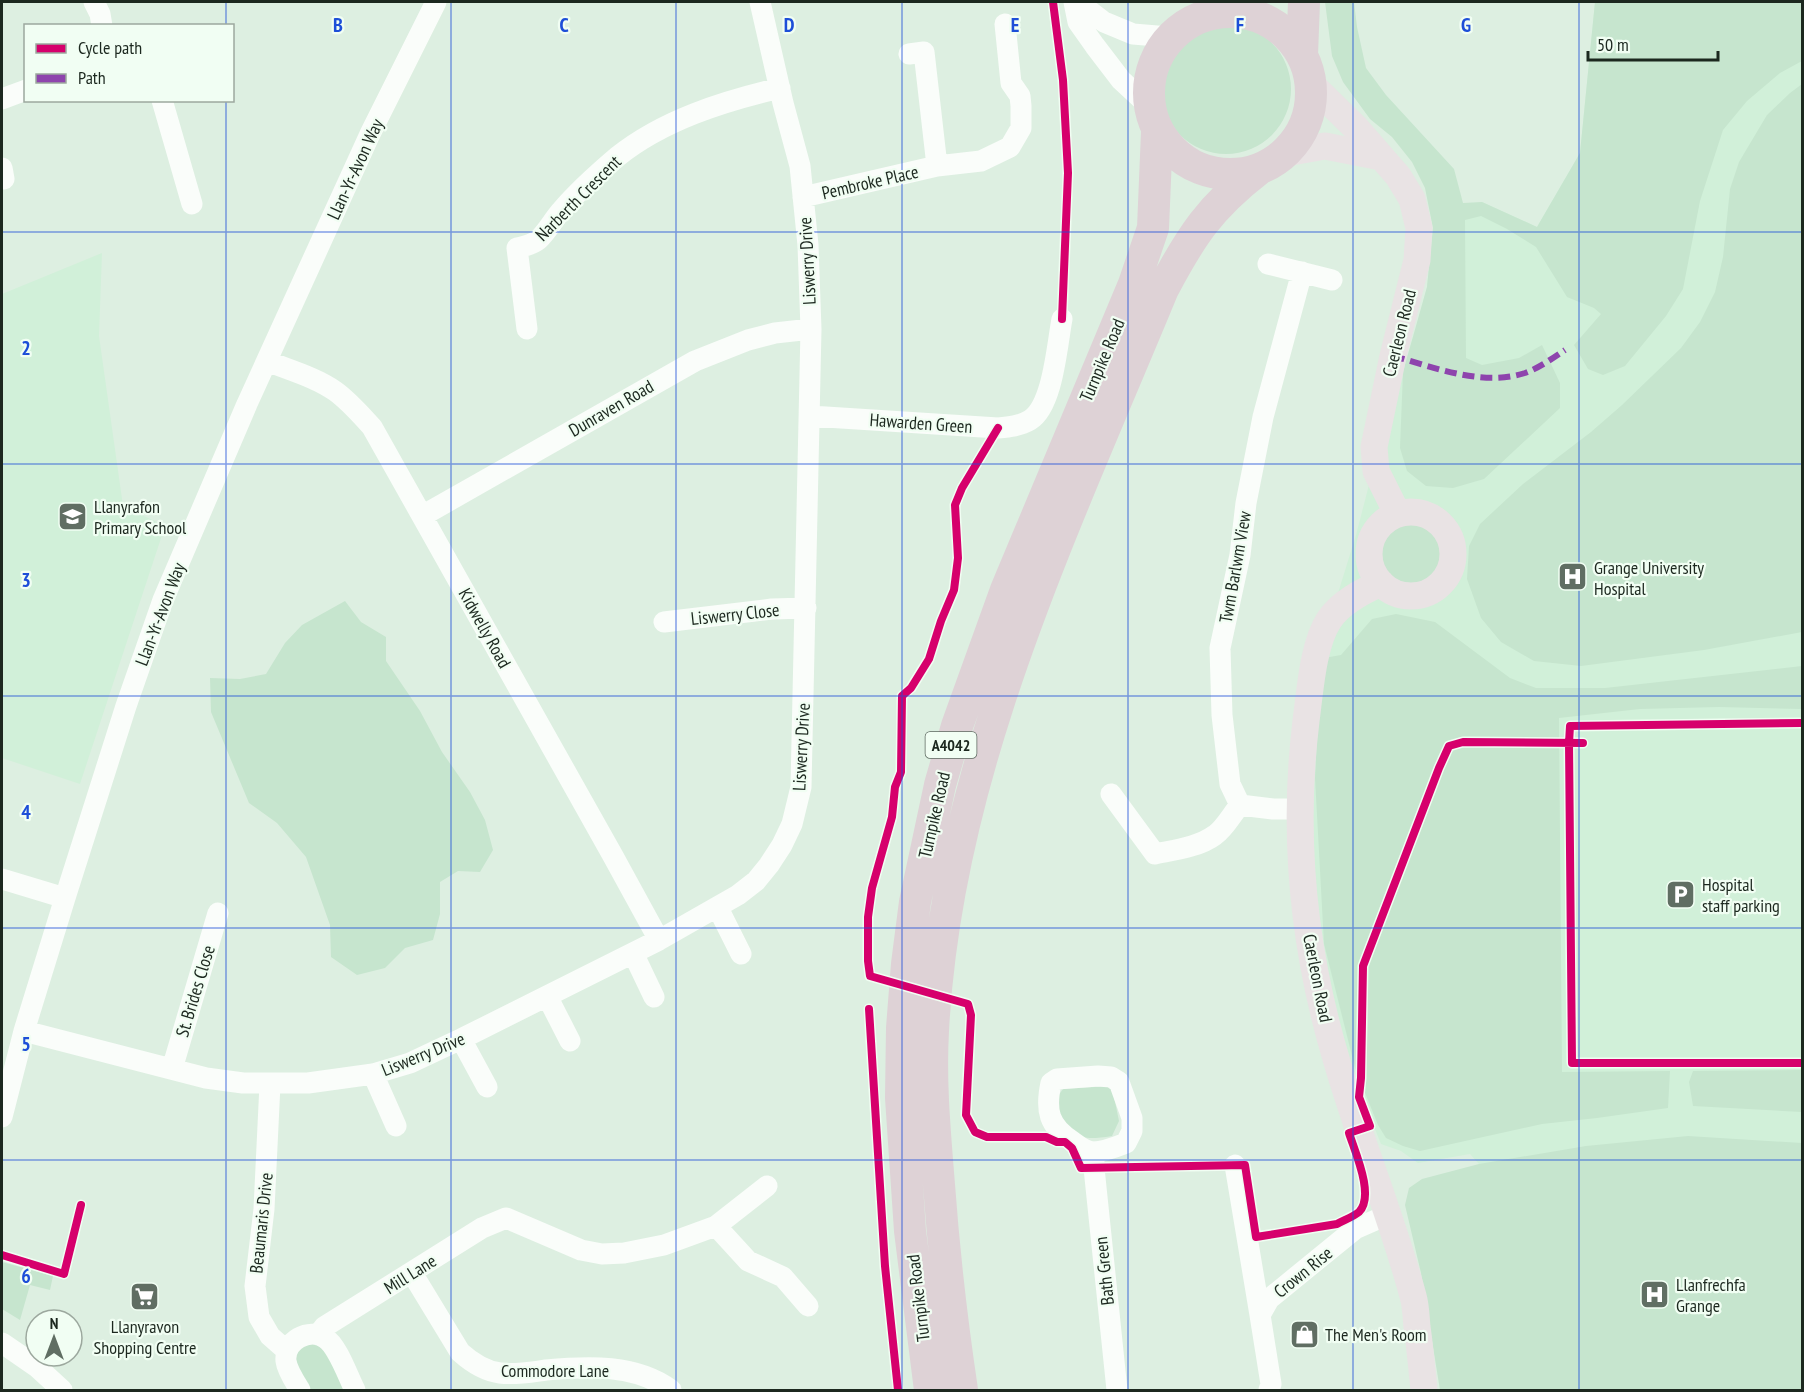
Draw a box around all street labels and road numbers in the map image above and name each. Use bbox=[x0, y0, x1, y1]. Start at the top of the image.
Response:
street label: Llan-Yr-Avon Way bbox=[322, 115, 388, 223]
street label: Narberth Crescent bbox=[530, 150, 626, 246]
street label: Pembroke Place bbox=[819, 160, 921, 204]
street label: Liswerry Drive bbox=[793, 216, 821, 306]
street label: Caerleon Road bbox=[1377, 287, 1421, 379]
street label: Turnpike Road bbox=[1074, 315, 1130, 405]
street label: Dunraven Road bbox=[564, 375, 658, 441]
street label: Hawarden Green bbox=[869, 408, 973, 438]
street label: Twm Barlwm View bbox=[1214, 509, 1256, 625]
street label: Llan-Yr-Avon Way bbox=[130, 559, 190, 669]
street label: Kidwelly Road bbox=[454, 584, 516, 672]
street label: Liswerry Close bbox=[690, 598, 780, 630]
street label: Liswerry Drive bbox=[787, 702, 815, 792]
road number: A4042 bbox=[926, 732, 976, 758]
street label: Turnpike Road bbox=[913, 770, 955, 860]
street label: Caerleon Road bbox=[1298, 932, 1338, 1024]
street label: St. Brides Close bbox=[170, 942, 220, 1040]
street label: Liswerry Drive bbox=[378, 1027, 468, 1081]
street label: Beaumaris Drive bbox=[244, 1171, 278, 1275]
street label: Bath Green bbox=[1089, 1236, 1119, 1306]
street label: Crown Rise bbox=[1269, 1241, 1337, 1303]
street label: Mill Lane bbox=[380, 1249, 440, 1299]
street label: Turnpike Road bbox=[901, 1253, 935, 1343]
street label: Commodore Lane bbox=[501, 1359, 609, 1382]

